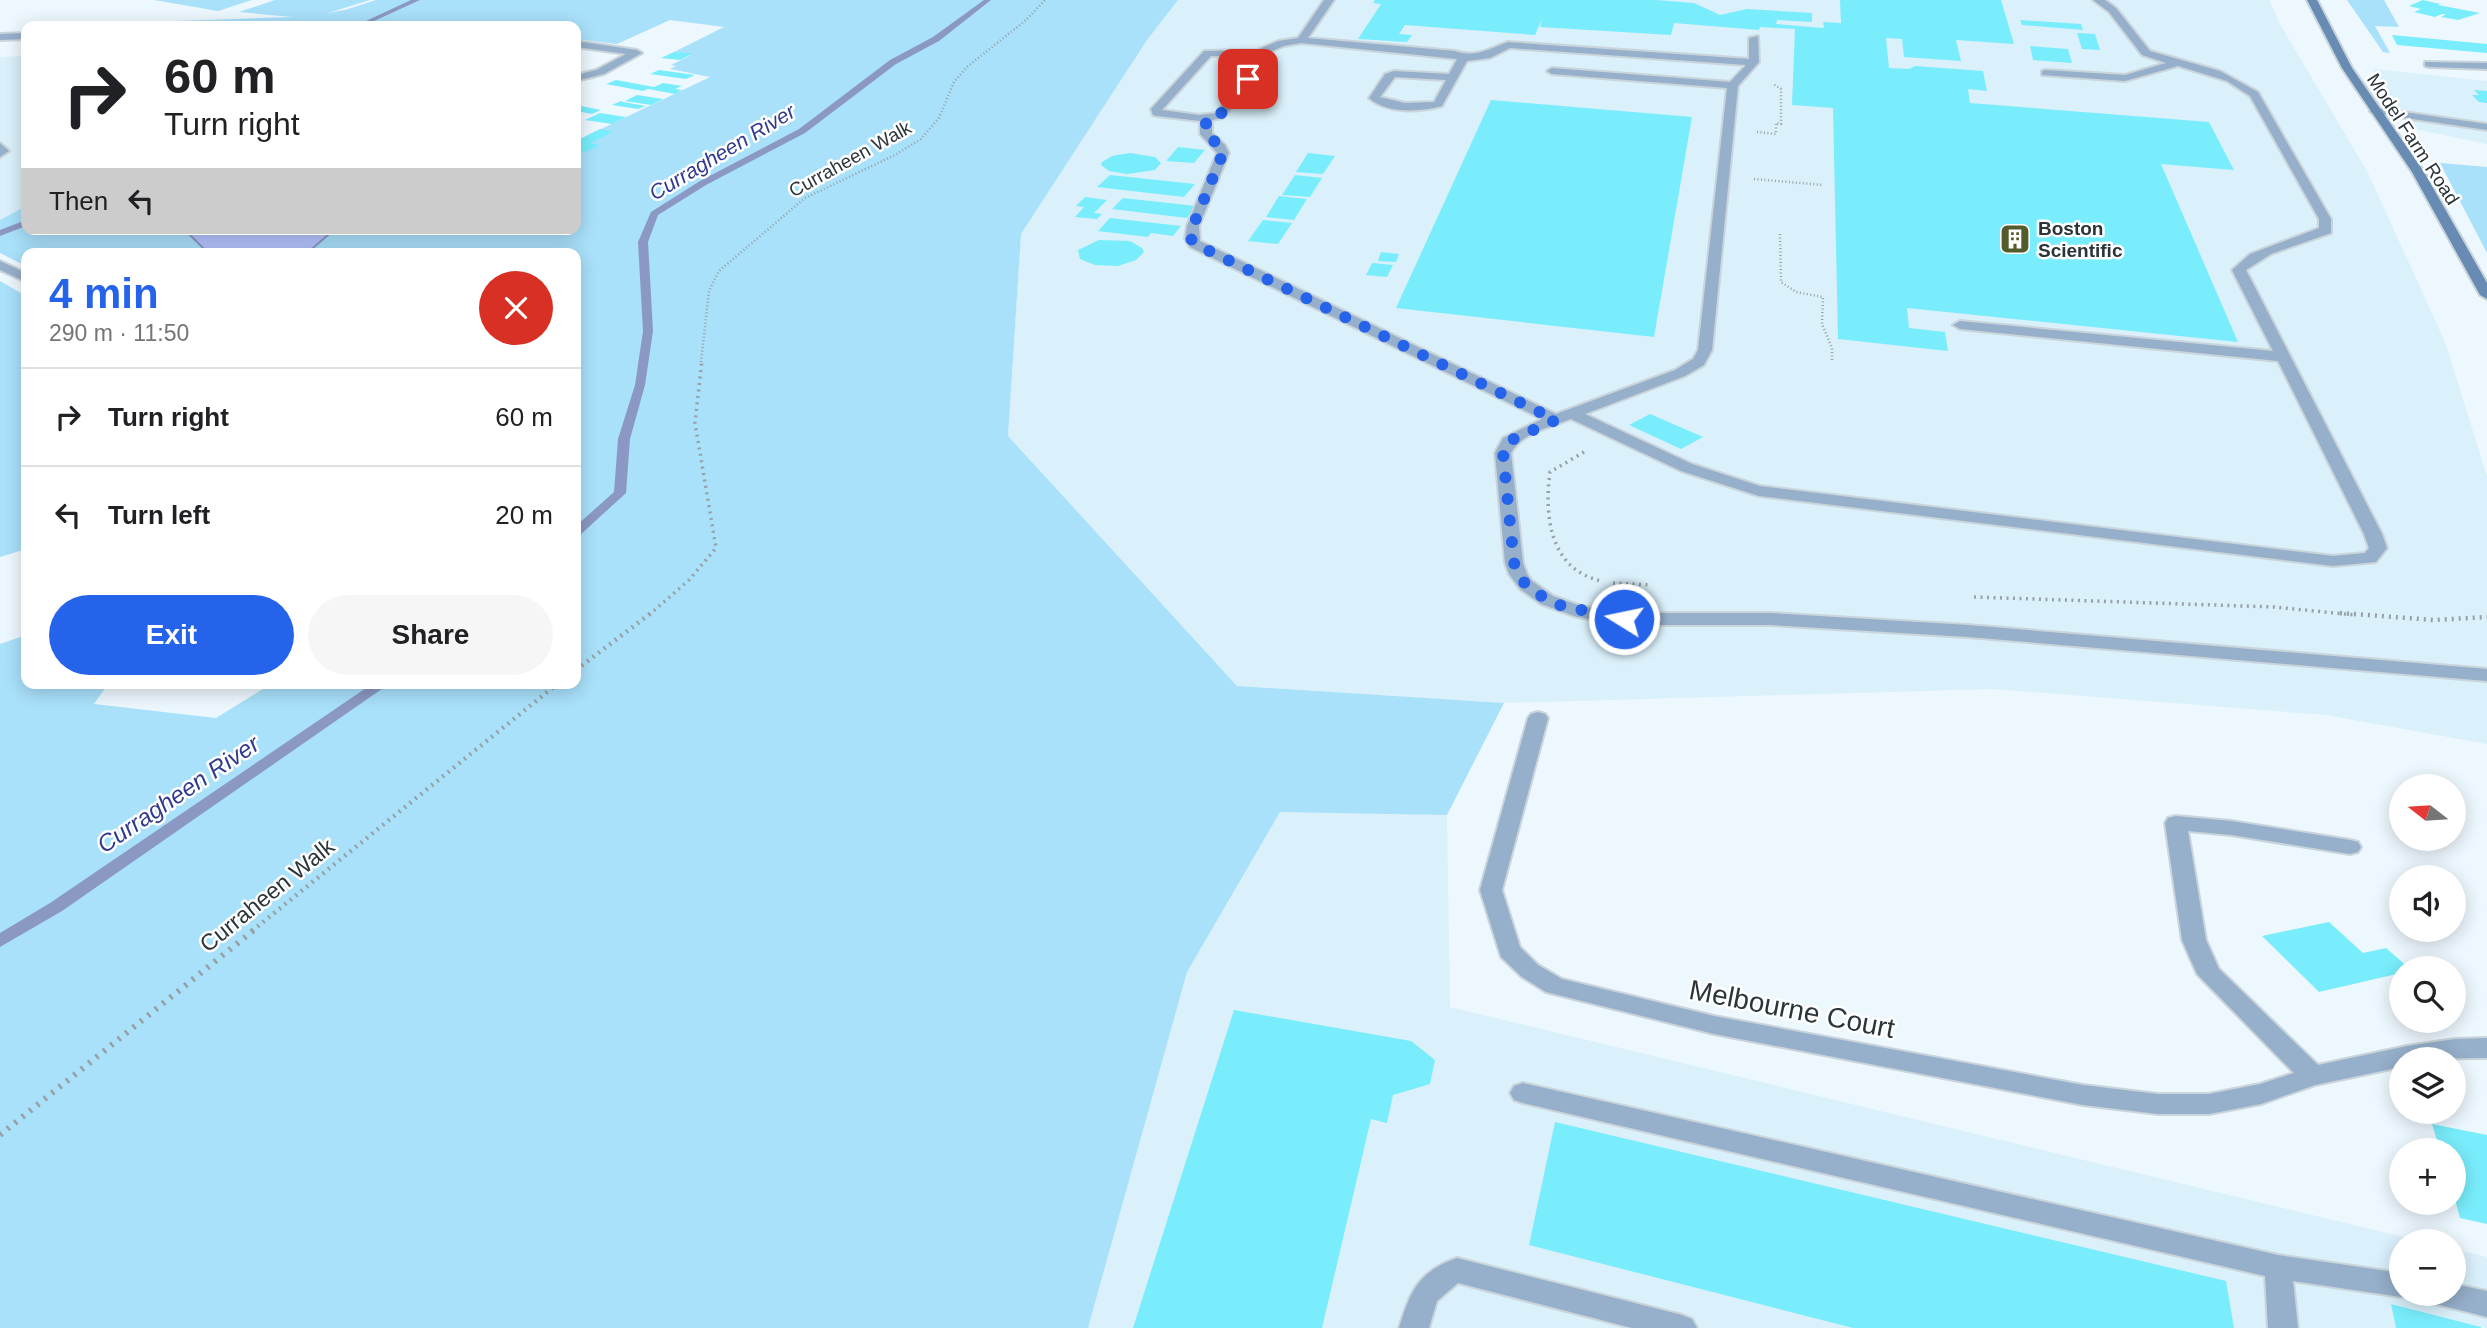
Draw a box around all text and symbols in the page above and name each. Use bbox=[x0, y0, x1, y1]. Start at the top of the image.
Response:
icon: right bbox=[49, 49, 140, 140]
text: 60 m bbox=[164, 49, 276, 103]
pin bbox=[1218, 49, 1278, 109]
icon: arrive bbox=[1229, 60, 1267, 98]
street label: Model Farm Road bbox=[2363, 70, 2463, 208]
water label: Curragheen River bbox=[645, 99, 800, 205]
text: Turn right bbox=[164, 106, 300, 142]
street label: Curraheen Walk bbox=[785, 116, 915, 201]
icon: left bbox=[122, 182, 160, 220]
text: Then bbox=[49, 186, 108, 216]
place label: Boston Scientific bbox=[2038, 218, 2123, 261]
building icon: Boston Scientific bbox=[1998, 222, 2032, 256]
text: 4 min bbox=[49, 270, 159, 317]
button: close bbox=[479, 271, 553, 345]
text: 290 m · 11:50 bbox=[49, 320, 189, 346]
icon: right bbox=[49, 398, 87, 436]
text: Turn right bbox=[108, 402, 229, 432]
text: 60 m bbox=[495, 402, 553, 432]
icon: left bbox=[49, 496, 87, 534]
text: Turn left bbox=[108, 500, 210, 530]
text: 20 m bbox=[495, 500, 553, 530]
position arrow bbox=[1587, 582, 1661, 656]
button: Exit bbox=[49, 595, 294, 675]
button: Share bbox=[308, 595, 553, 675]
water label: Curragheen River bbox=[92, 729, 265, 858]
north arrow bbox=[2389, 774, 2466, 850]
map controls bbox=[2389, 774, 2466, 1306]
street label: Curraheen Walk bbox=[195, 833, 340, 957]
button: sound bbox=[2389, 865, 2466, 942]
button: search bbox=[2389, 956, 2466, 1033]
street label: Melbourne Court bbox=[1687, 974, 1898, 1044]
button: layers bbox=[2389, 1047, 2466, 1124]
button: + bbox=[2389, 1138, 2466, 1215]
button: − bbox=[2389, 1229, 2466, 1306]

